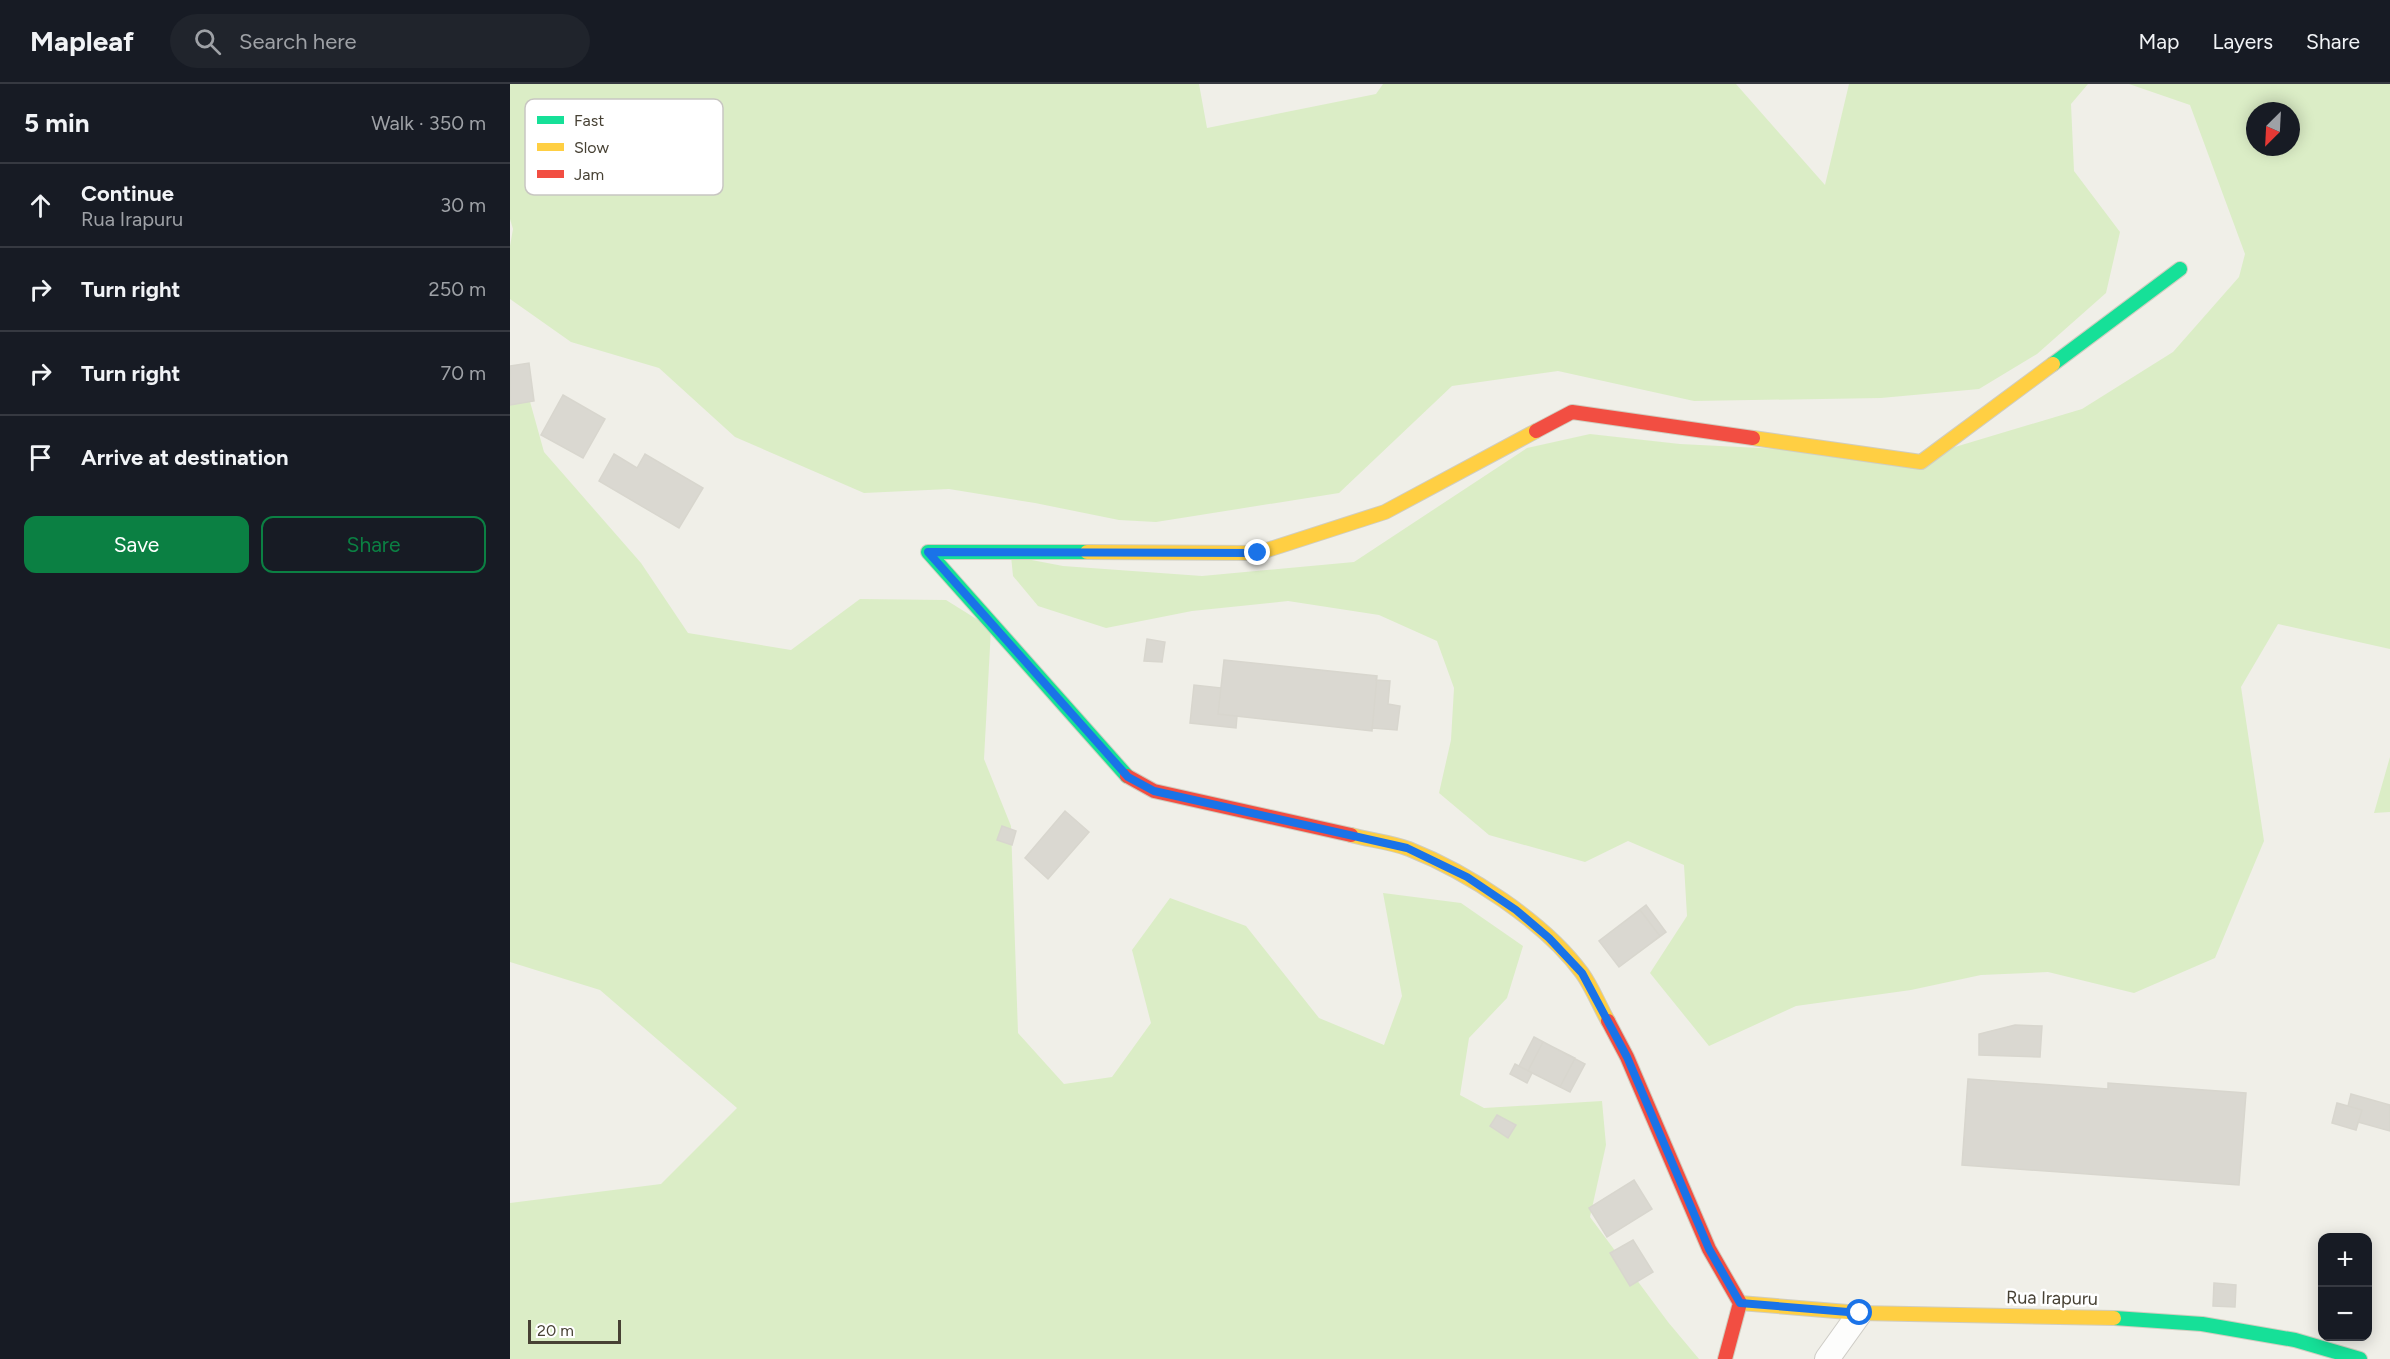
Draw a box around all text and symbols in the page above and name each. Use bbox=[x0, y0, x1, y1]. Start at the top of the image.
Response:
search box bbox=[170, 14, 590, 68]
text: Mapleaf bbox=[30, 24, 134, 58]
icon: search bbox=[191, 25, 224, 58]
text: Search here bbox=[239, 28, 357, 55]
text: Map bbox=[2139, 29, 2179, 54]
text: Layers bbox=[2212, 29, 2273, 54]
text: Share bbox=[2306, 29, 2360, 54]
legend bbox=[525, 99, 723, 195]
north arrow bbox=[2246, 102, 2300, 156]
text: 5 min bbox=[24, 107, 90, 139]
text: Walk · 350 m bbox=[371, 111, 486, 135]
text: Fast bbox=[574, 111, 604, 130]
text: Slow bbox=[574, 138, 609, 157]
text: Jam bbox=[574, 165, 604, 184]
text: Continue bbox=[81, 180, 174, 207]
icon: ahead bbox=[24, 189, 57, 222]
text: 30 m bbox=[440, 193, 486, 217]
text: Rua Irapuru bbox=[81, 207, 183, 231]
icon: right bbox=[24, 273, 57, 306]
text: Turn right bbox=[81, 276, 180, 303]
text: 250 m bbox=[429, 277, 486, 301]
icon: right bbox=[24, 357, 57, 390]
text: Turn right bbox=[81, 360, 180, 387]
text: 70 m bbox=[440, 361, 486, 385]
icon: arrive bbox=[24, 441, 57, 474]
text: Arrive at destination bbox=[81, 444, 289, 471]
button: Save bbox=[24, 516, 249, 573]
button: Share bbox=[261, 516, 486, 573]
route end bbox=[1244, 539, 1270, 565]
map controls bbox=[2318, 1233, 2372, 1341]
button: + bbox=[2318, 1233, 2372, 1287]
street label: Rua Irapuru bbox=[2006, 1286, 2098, 1310]
button: − bbox=[2318, 1287, 2372, 1341]
route start bbox=[1846, 1299, 1872, 1325]
scale bar bbox=[528, 1317, 621, 1344]
text: 20 m bbox=[537, 1321, 574, 1340]

